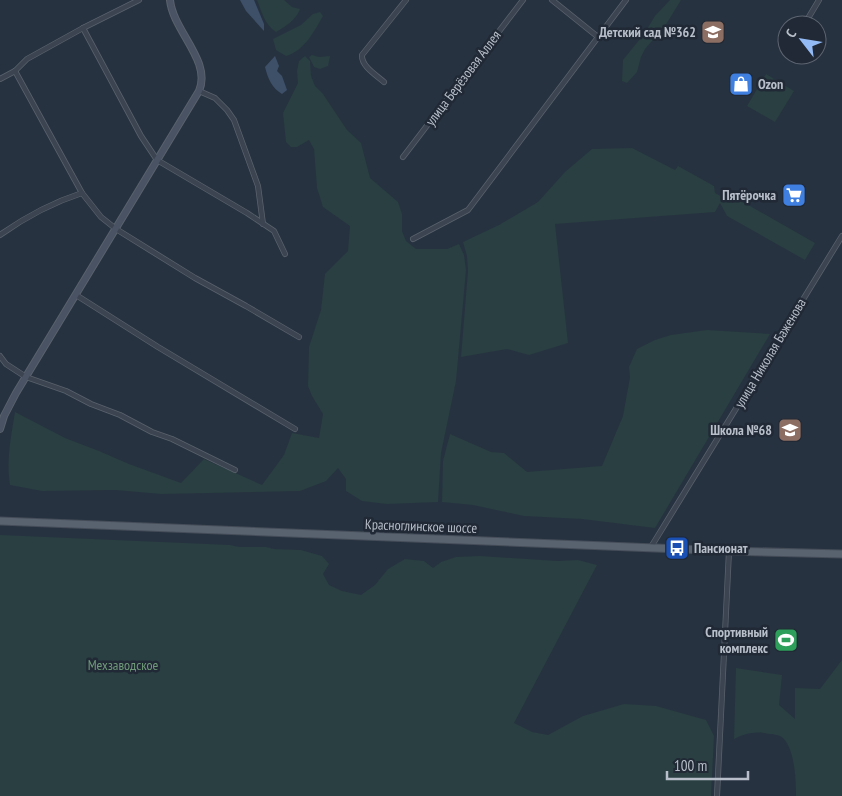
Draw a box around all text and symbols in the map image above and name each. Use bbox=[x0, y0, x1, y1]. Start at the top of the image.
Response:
north arrow bbox=[777, 15, 827, 65]
school or university icon: Детский сад №362 bbox=[700, 19, 726, 45]
place label: Детский сад №362 bbox=[599, 23, 696, 41]
text: С bbox=[781, 25, 801, 41]
street label: улица Берёзовая Аллея bbox=[421, 27, 505, 129]
shop icon: Ozon bbox=[728, 71, 754, 97]
place label: Ozon bbox=[758, 75, 783, 93]
supermarket icon: Пятёрочка bbox=[781, 182, 807, 208]
place label: Пятёрочка bbox=[722, 186, 776, 204]
street label: улица Николая Баженова bbox=[730, 295, 810, 411]
school or university icon: Школа №68 bbox=[777, 417, 803, 443]
place label: Школа №68 bbox=[710, 421, 772, 439]
street label: Красноглинское шоссе bbox=[365, 515, 478, 537]
bus stop icon: Пансионат bbox=[664, 535, 690, 561]
place label: Пансионат bbox=[694, 539, 748, 557]
place label: Спортивный комплекс bbox=[705, 623, 768, 657]
sports icon: Спортивный комплекс bbox=[773, 627, 799, 653]
park label: Мехзаводское bbox=[88, 656, 159, 674]
scale bar bbox=[667, 748, 748, 780]
text: 100 m bbox=[674, 756, 707, 775]

